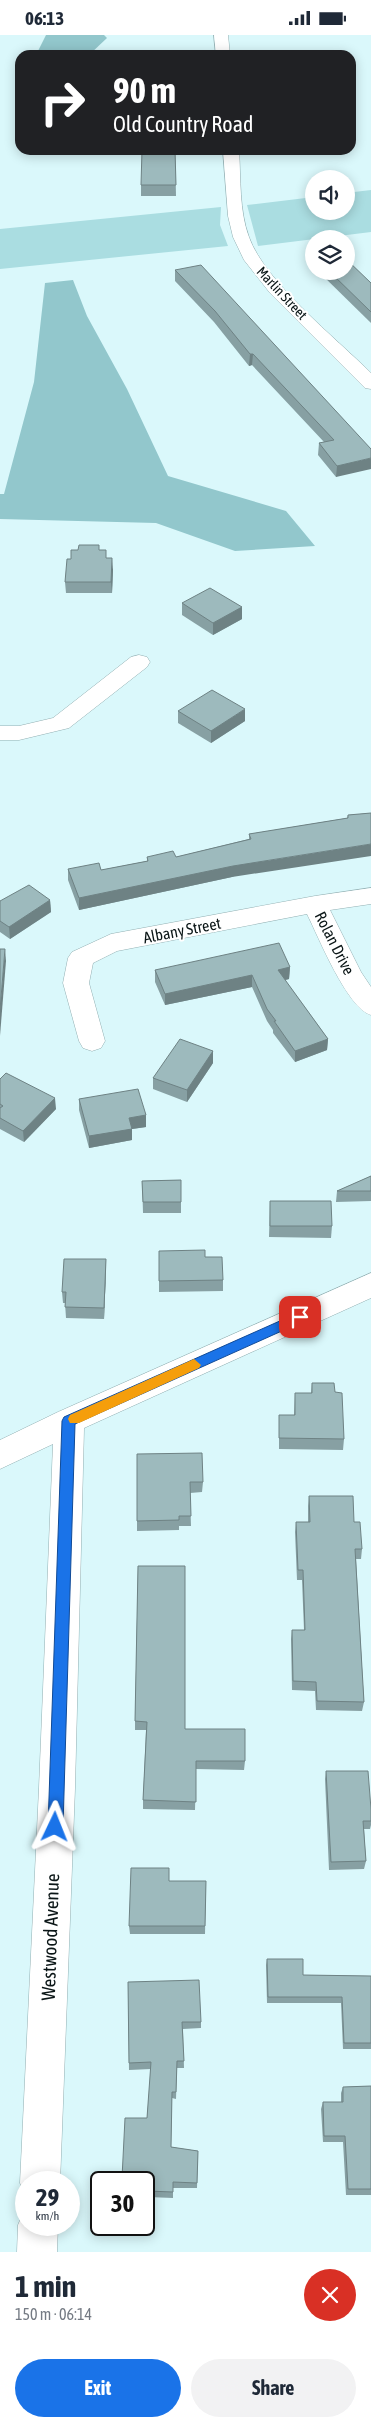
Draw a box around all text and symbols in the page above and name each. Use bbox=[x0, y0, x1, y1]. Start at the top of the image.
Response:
text: 06:13 bbox=[25, 7, 64, 29]
icon: right bbox=[30, 70, 95, 135]
text: 90 m bbox=[113, 70, 176, 110]
text: Old Country Road bbox=[113, 111, 253, 137]
map controls bbox=[305, 170, 355, 280]
button: sound bbox=[305, 170, 355, 220]
button: layers bbox=[305, 230, 355, 280]
street label: Marlin Street bbox=[254, 263, 310, 323]
street label: Rolan Drive bbox=[311, 909, 359, 977]
street label: Albany Street bbox=[142, 914, 223, 947]
pin bbox=[279, 1296, 321, 1338]
icon: arrive bbox=[286, 1303, 314, 1331]
position arrow bbox=[28, 1800, 80, 1852]
street label: Westwood Avenue bbox=[37, 1873, 63, 2001]
speed limit sign: 30 bbox=[90, 2171, 155, 2236]
text: 29 bbox=[36, 2183, 59, 2211]
text: km/h bbox=[36, 2209, 59, 2223]
text: 1 min bbox=[15, 2269, 76, 2303]
button: close bbox=[304, 2269, 356, 2321]
text: 150 m · 06:14 bbox=[15, 2305, 92, 2323]
button: Exit bbox=[15, 2359, 181, 2417]
button: Share bbox=[191, 2359, 356, 2417]

